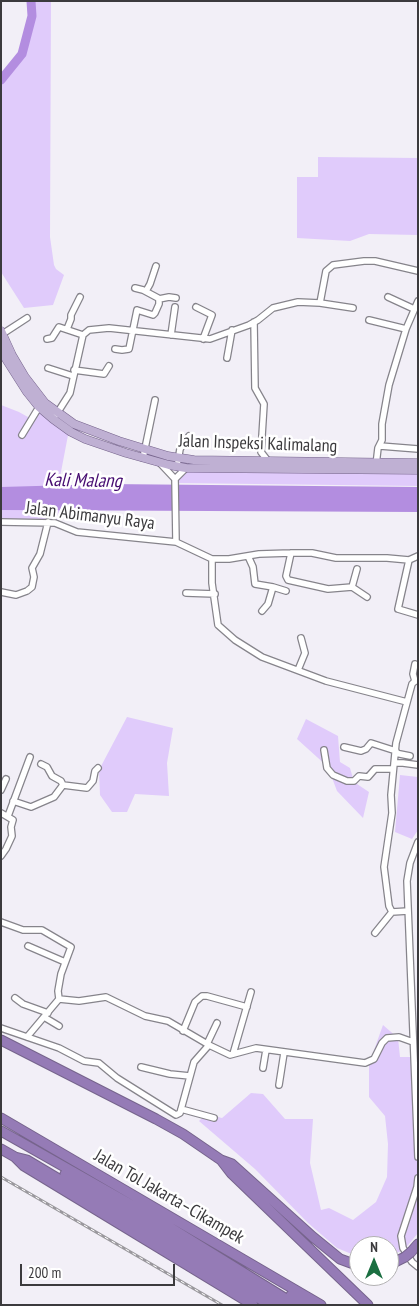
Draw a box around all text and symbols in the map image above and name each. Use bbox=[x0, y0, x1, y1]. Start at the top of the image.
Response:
street label: Jalan Inspeksi Kalimalang bbox=[178, 430, 338, 458]
water label: Kali Malang bbox=[44, 469, 122, 493]
street label: Jalan Abimanyu Raya bbox=[24, 497, 156, 535]
street label: Jalan Tol Jakarta–Cikampek bbox=[90, 1145, 248, 1249]
north arrow bbox=[349, 1236, 399, 1286]
text: N bbox=[370, 1238, 378, 1256]
scale bar bbox=[22, 1254, 178, 1286]
text: 200 m bbox=[28, 1263, 61, 1282]

